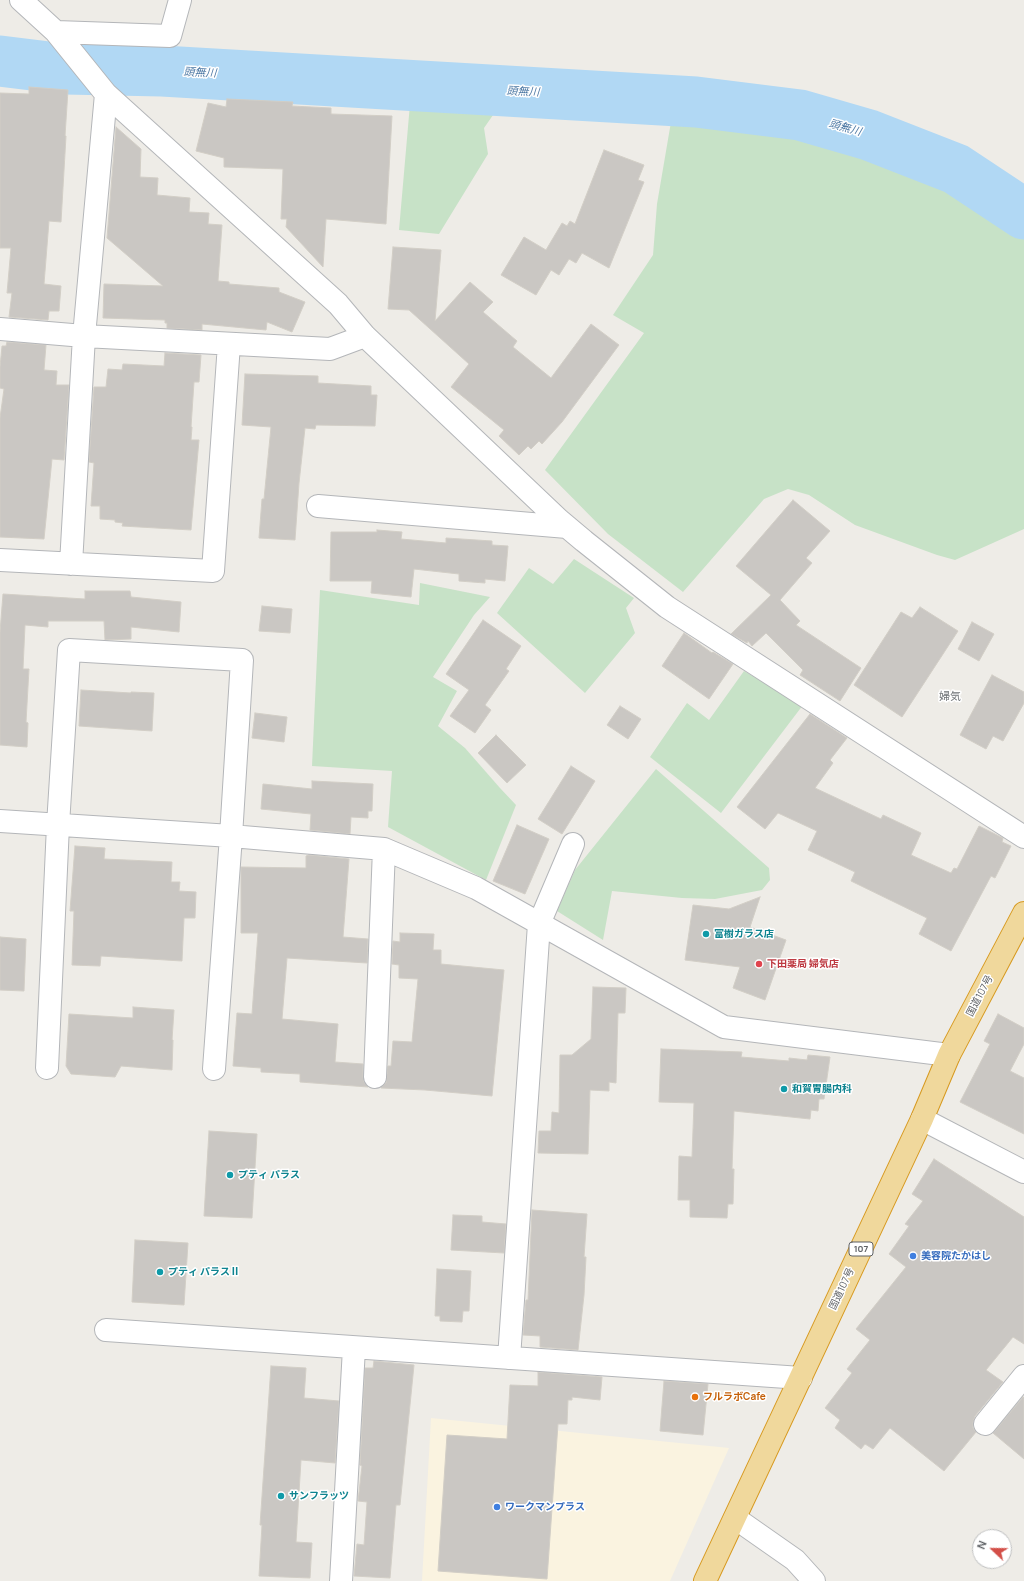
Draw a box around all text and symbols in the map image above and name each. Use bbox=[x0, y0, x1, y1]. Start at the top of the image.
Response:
water label: 頭無川 bbox=[183, 66, 217, 80]
water label: 頭無川 bbox=[506, 85, 540, 99]
water label: 頭無川 bbox=[827, 117, 863, 139]
district label: 婦気 bbox=[939, 690, 961, 704]
place label: 富樹ガラス店 bbox=[714, 928, 774, 940]
marker: 富樹ガラス店 bbox=[701, 929, 711, 939]
place label: 下田薬局 婦気店 bbox=[767, 958, 839, 970]
marker: 下田薬局 婦気店 bbox=[754, 959, 764, 969]
street label: 国道107号 bbox=[964, 973, 996, 1019]
place label: 和賀胃腸内科 bbox=[792, 1083, 852, 1095]
marker: 和賀胃腸内科 bbox=[779, 1084, 789, 1094]
place label: プティ パラス bbox=[238, 1169, 300, 1181]
marker: プティ パラス bbox=[225, 1170, 235, 1180]
road number: 107 bbox=[849, 1242, 873, 1256]
place label: 美容院たかはし bbox=[921, 1250, 991, 1262]
marker: 美容院たかはし bbox=[908, 1251, 918, 1261]
place label: プティ パラスⅡ bbox=[168, 1266, 240, 1278]
street label: 国道107号 bbox=[827, 1266, 857, 1312]
marker: プティ パラスⅡ bbox=[155, 1267, 165, 1277]
place label: フルラボCafe bbox=[703, 1391, 766, 1403]
marker: フルラボCafe bbox=[690, 1392, 700, 1402]
place label: サンフラッツ bbox=[289, 1490, 349, 1502]
marker: サンフラッツ bbox=[276, 1491, 286, 1501]
place label: ワークマンプラス bbox=[505, 1501, 585, 1513]
marker: ワークマンプラス bbox=[492, 1502, 502, 1512]
north arrow bbox=[972, 1529, 1012, 1569]
text: N bbox=[973, 1538, 990, 1551]

